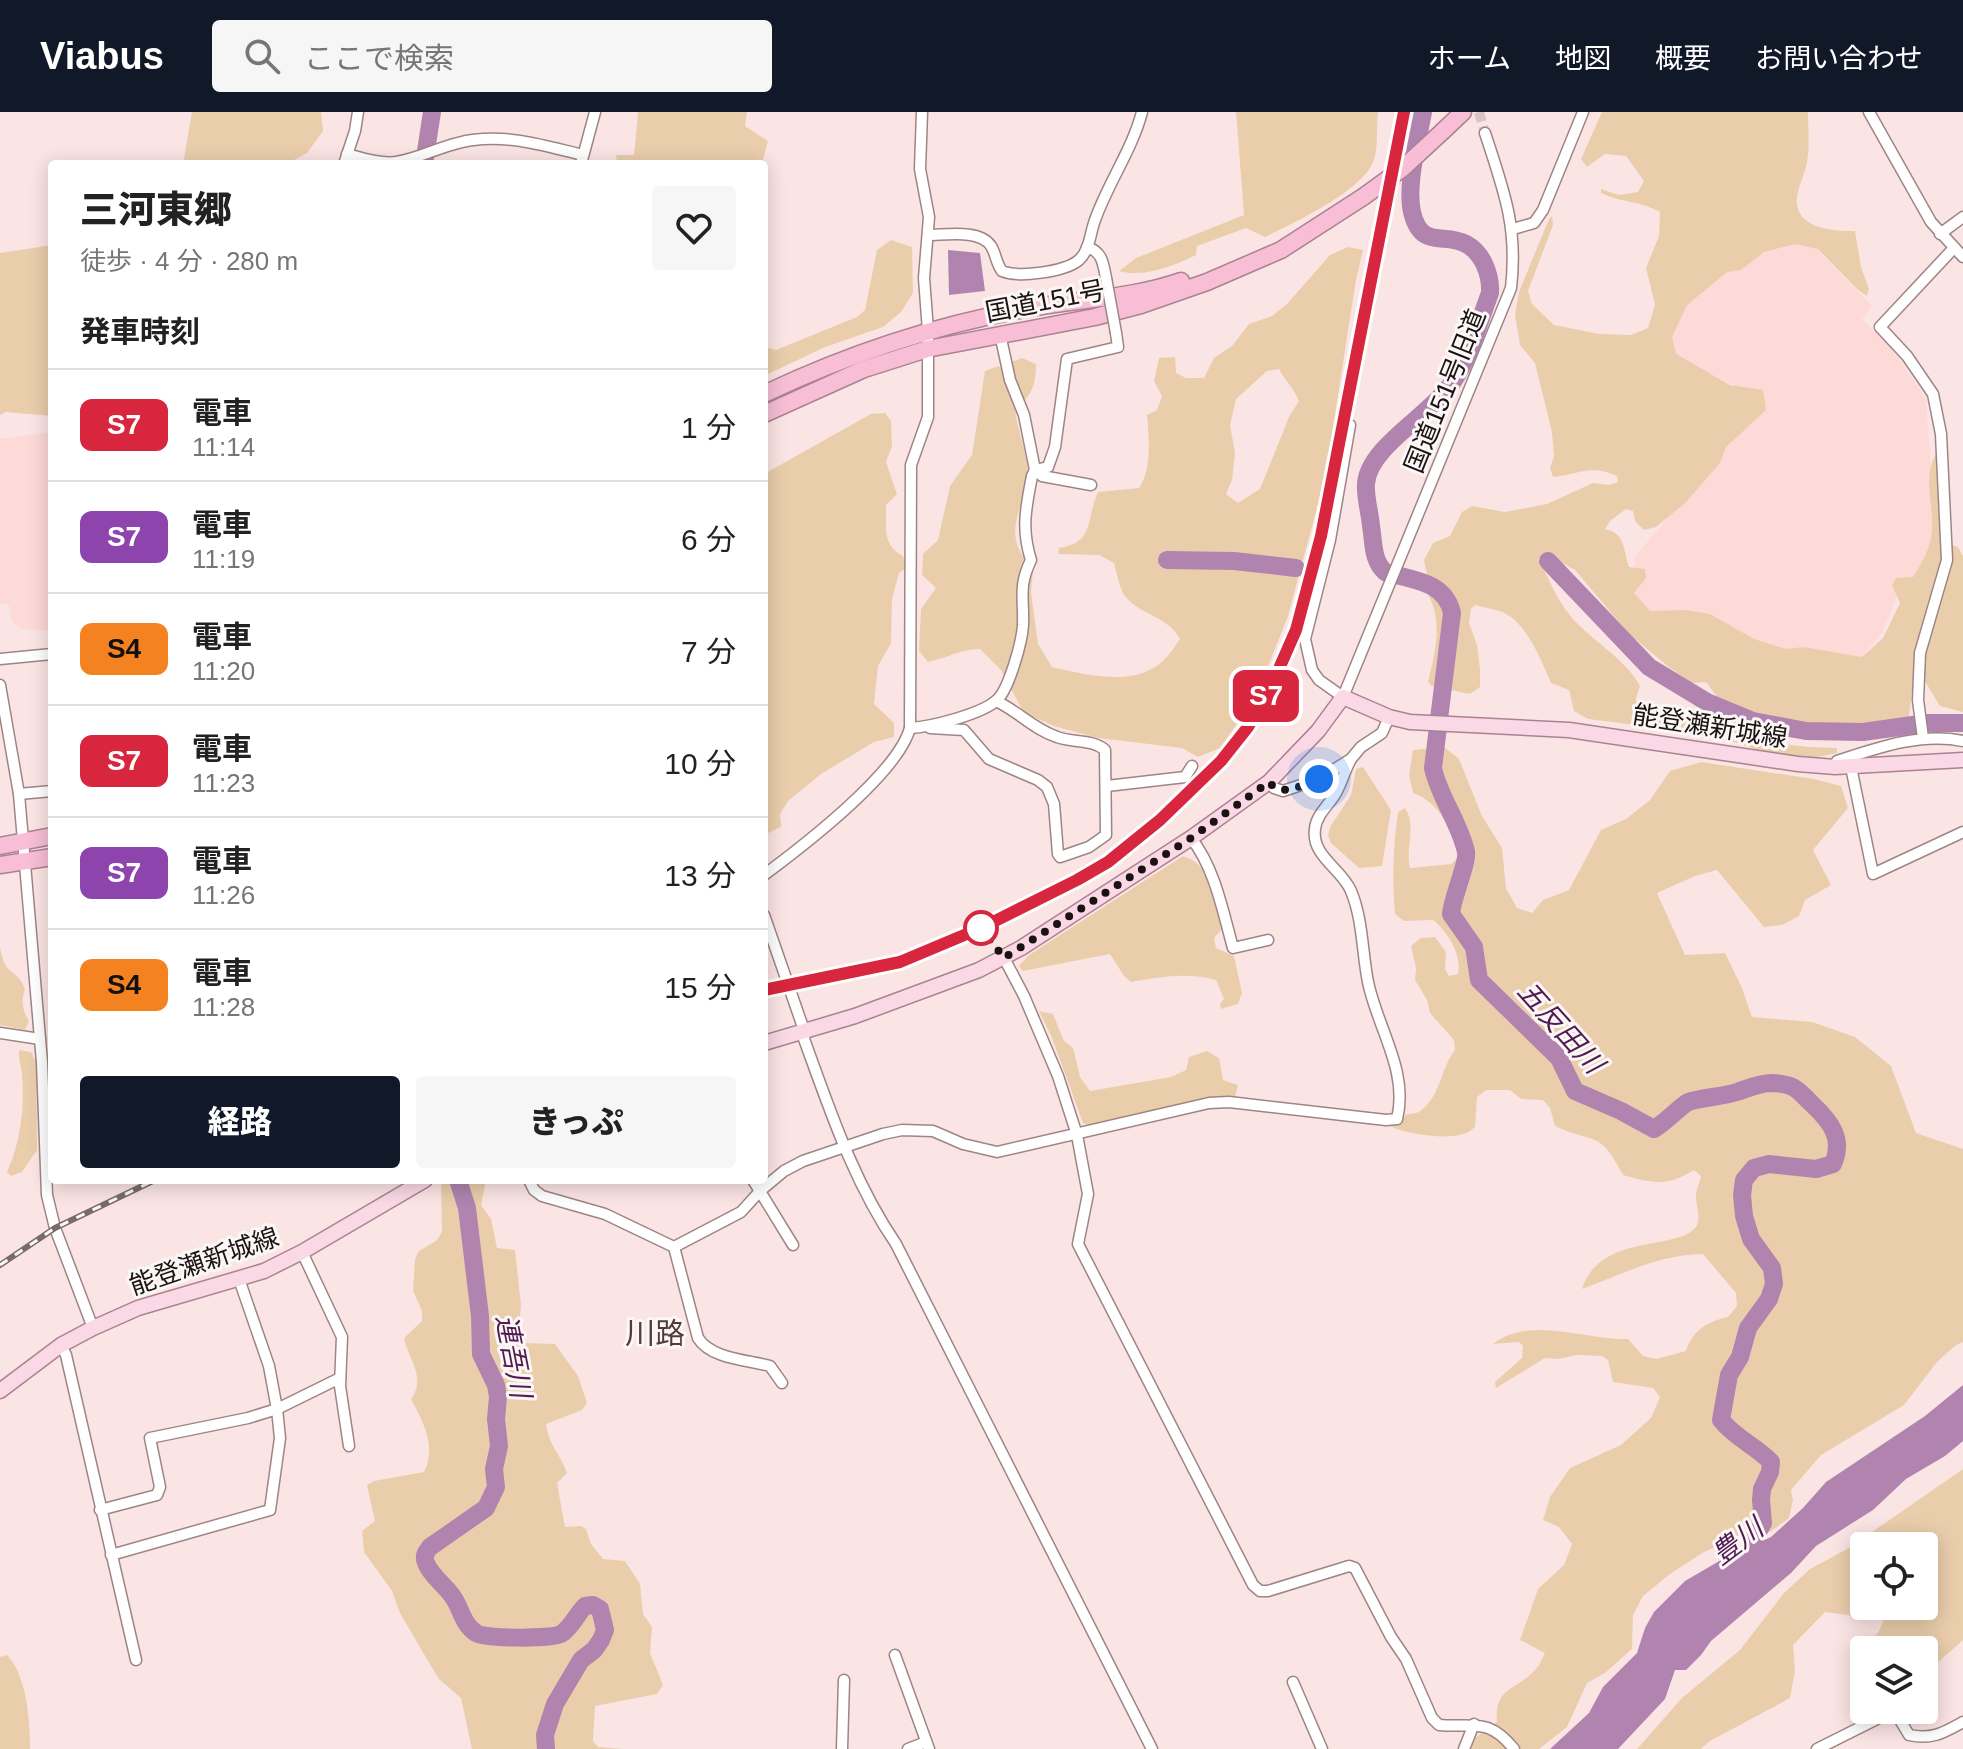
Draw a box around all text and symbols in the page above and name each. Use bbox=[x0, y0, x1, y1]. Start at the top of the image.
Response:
search box bbox=[212, 20, 772, 92]
icon: search bbox=[240, 34, 284, 78]
text: Viabus bbox=[40, 35, 164, 77]
text: ここで検索 bbox=[304, 42, 454, 75]
text: ホーム bbox=[1428, 43, 1511, 74]
text: 地図 bbox=[1555, 43, 1611, 74]
text: 概要 bbox=[1655, 43, 1711, 74]
text: お問い合わせ bbox=[1755, 43, 1923, 74]
button: heart bbox=[652, 186, 736, 270]
text: 三河東郷 bbox=[80, 189, 232, 231]
text: 徒歩 · 4 分 · 280 m bbox=[80, 246, 298, 276]
street label: 国道151号 bbox=[983, 275, 1107, 327]
street label: 国道151号旧道 bbox=[1399, 305, 1491, 477]
text: 発車時刻 bbox=[80, 315, 200, 348]
text: 電車 bbox=[192, 396, 252, 429]
text: S7 bbox=[107, 409, 141, 440]
text: 1 分 bbox=[681, 411, 736, 444]
text: 11:14 bbox=[192, 432, 255, 462]
text: 電車 bbox=[192, 508, 252, 541]
text: S7 bbox=[107, 521, 141, 552]
text: 6 分 bbox=[681, 523, 736, 556]
text: 11:19 bbox=[192, 544, 255, 574]
text: 電車 bbox=[192, 620, 252, 653]
text: S4 bbox=[107, 633, 141, 664]
text: 7 分 bbox=[681, 635, 736, 668]
text: 11:20 bbox=[192, 656, 255, 686]
line badge: S7 bbox=[1230, 670, 1302, 722]
text: S7 bbox=[1249, 680, 1283, 711]
street label: 能登瀬新城線 bbox=[1631, 699, 1789, 753]
text: 電車 bbox=[192, 732, 252, 765]
text: S7 bbox=[107, 745, 141, 776]
text: 10 分 bbox=[664, 747, 736, 780]
your location bbox=[1299, 759, 1339, 799]
text: 11:23 bbox=[192, 768, 255, 798]
text: 電車 bbox=[192, 844, 252, 877]
text: S7 bbox=[107, 857, 141, 888]
text: 13 分 bbox=[664, 859, 736, 892]
text: 11:26 bbox=[192, 880, 255, 910]
unlabelled marker bbox=[964, 911, 998, 945]
text: 電車 bbox=[192, 956, 252, 989]
text: S4 bbox=[107, 969, 141, 1000]
text: 15 分 bbox=[664, 971, 736, 1004]
water label: 五反田川 bbox=[1512, 975, 1612, 1082]
text: 11:28 bbox=[192, 992, 255, 1022]
button: 経路 bbox=[80, 1076, 400, 1168]
button: きっぷ bbox=[416, 1076, 736, 1168]
street label: 能登瀬新城線 bbox=[125, 1221, 283, 1301]
water label: 連吾川 bbox=[490, 1312, 537, 1403]
district label: 川路 bbox=[625, 1317, 685, 1350]
water label: 豊川 bbox=[1706, 1510, 1771, 1571]
map controls bbox=[1850, 1532, 1938, 1724]
button: locate bbox=[1850, 1532, 1938, 1620]
button: layers bbox=[1850, 1636, 1938, 1724]

